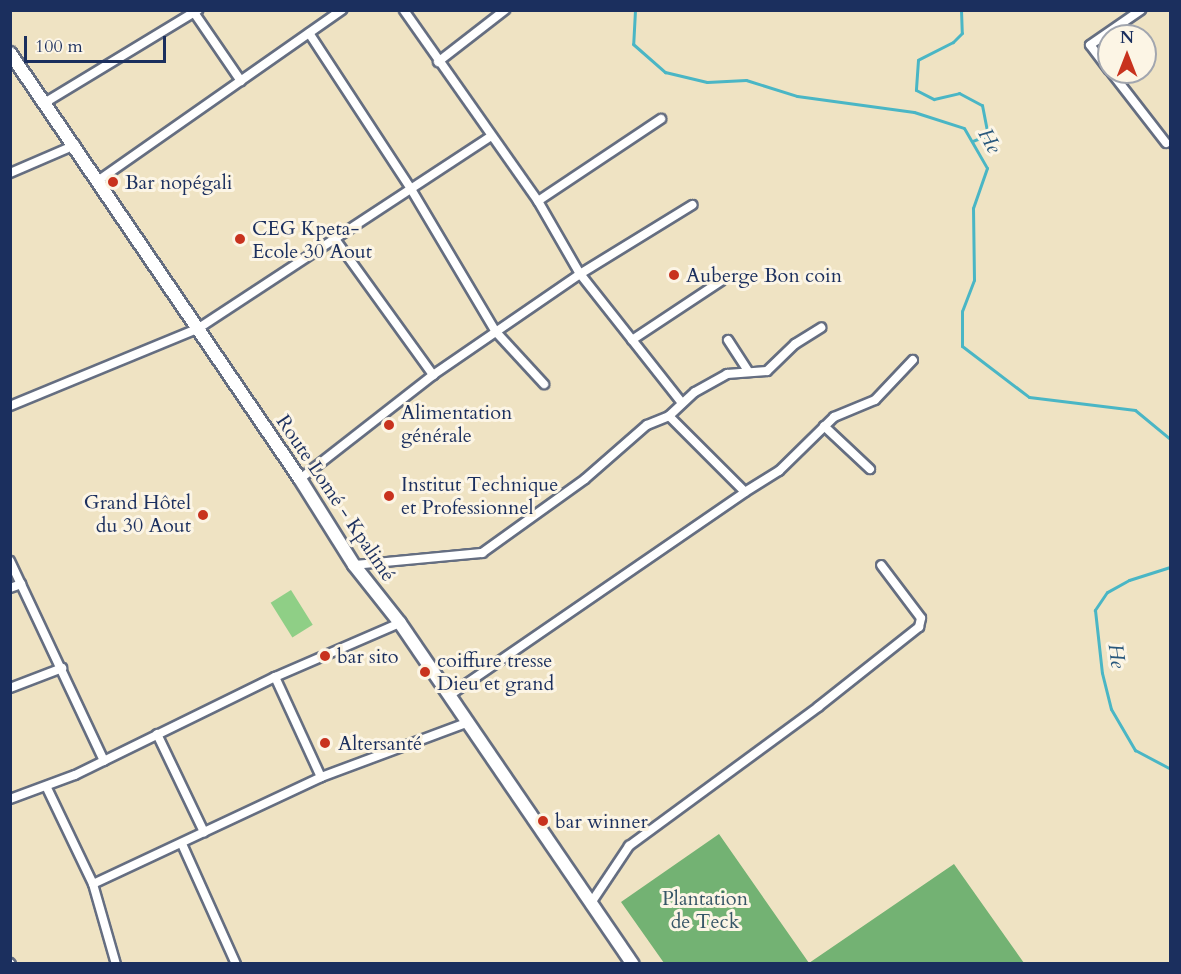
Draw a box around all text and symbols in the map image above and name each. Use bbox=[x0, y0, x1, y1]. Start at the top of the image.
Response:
scale bar bbox=[27, 24, 170, 62]
north arrow bbox=[1097, 24, 1157, 84]
text: N bbox=[1120, 27, 1134, 49]
text: 100 m bbox=[35, 34, 83, 59]
water label: He bbox=[972, 124, 1006, 158]
place label: Bar nopégali bbox=[125, 170, 232, 194]
marker: Bar nopégali bbox=[106, 175, 120, 189]
place label: CEG Kpeta- Ecole 30 Aout bbox=[252, 216, 372, 263]
marker: CEG Kpeta- Ecole 30 Aout bbox=[233, 232, 247, 246]
place label: Auberge Bon coin bbox=[686, 263, 842, 287]
marker: Auberge Bon coin bbox=[667, 268, 681, 282]
place label: Alimentation générale bbox=[401, 401, 512, 448]
street label: Route Lomé - Kpalimé bbox=[271, 410, 401, 586]
marker: Alimentation générale bbox=[382, 418, 396, 432]
place label: Institut Technique et Professionnel bbox=[401, 472, 558, 519]
marker: Institut Technique et Professionnel bbox=[382, 489, 396, 503]
place label: Grand Hôtel du 30 Aout bbox=[84, 491, 191, 538]
marker: Grand Hôtel du 30 Aout bbox=[196, 508, 210, 522]
water label: He bbox=[1102, 642, 1130, 670]
place label: bar sito bbox=[337, 644, 398, 668]
place label: coiffure tresse Dieu et grand bbox=[437, 648, 554, 695]
marker: bar sito bbox=[318, 649, 332, 663]
marker: coiffure tresse Dieu et grand bbox=[418, 665, 432, 679]
place label: Altersanté bbox=[338, 731, 422, 755]
marker: Altersanté bbox=[316, 734, 334, 752]
place label: bar winner bbox=[555, 809, 648, 833]
marker: bar winner bbox=[536, 814, 550, 828]
park label: Plantation de Teck bbox=[662, 886, 748, 933]

